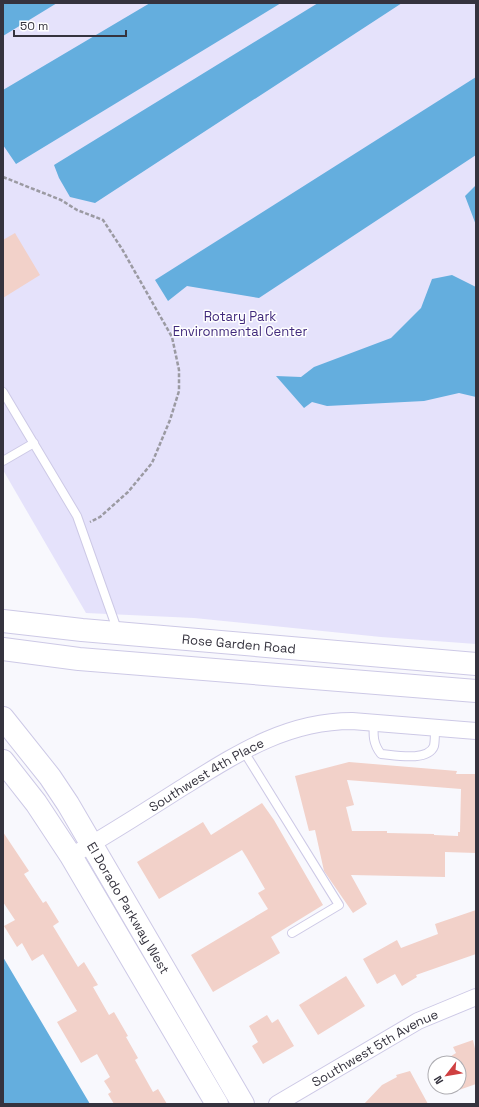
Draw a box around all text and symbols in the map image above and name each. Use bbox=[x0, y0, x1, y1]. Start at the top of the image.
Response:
scale bar bbox=[14, 12, 126, 38]
text: 50 m bbox=[20, 18, 48, 34]
park label: Rotary Park Environmental Center bbox=[173, 308, 307, 340]
street label: Rose Garden Road bbox=[181, 630, 297, 657]
street label: Southwest 4th Place bbox=[145, 734, 267, 815]
street label: El Dorado Parkway West bbox=[83, 839, 174, 977]
street label: Southwest 5th Avenue bbox=[309, 1005, 440, 1090]
north arrow bbox=[427, 1055, 467, 1095]
text: N bbox=[431, 1073, 446, 1087]

